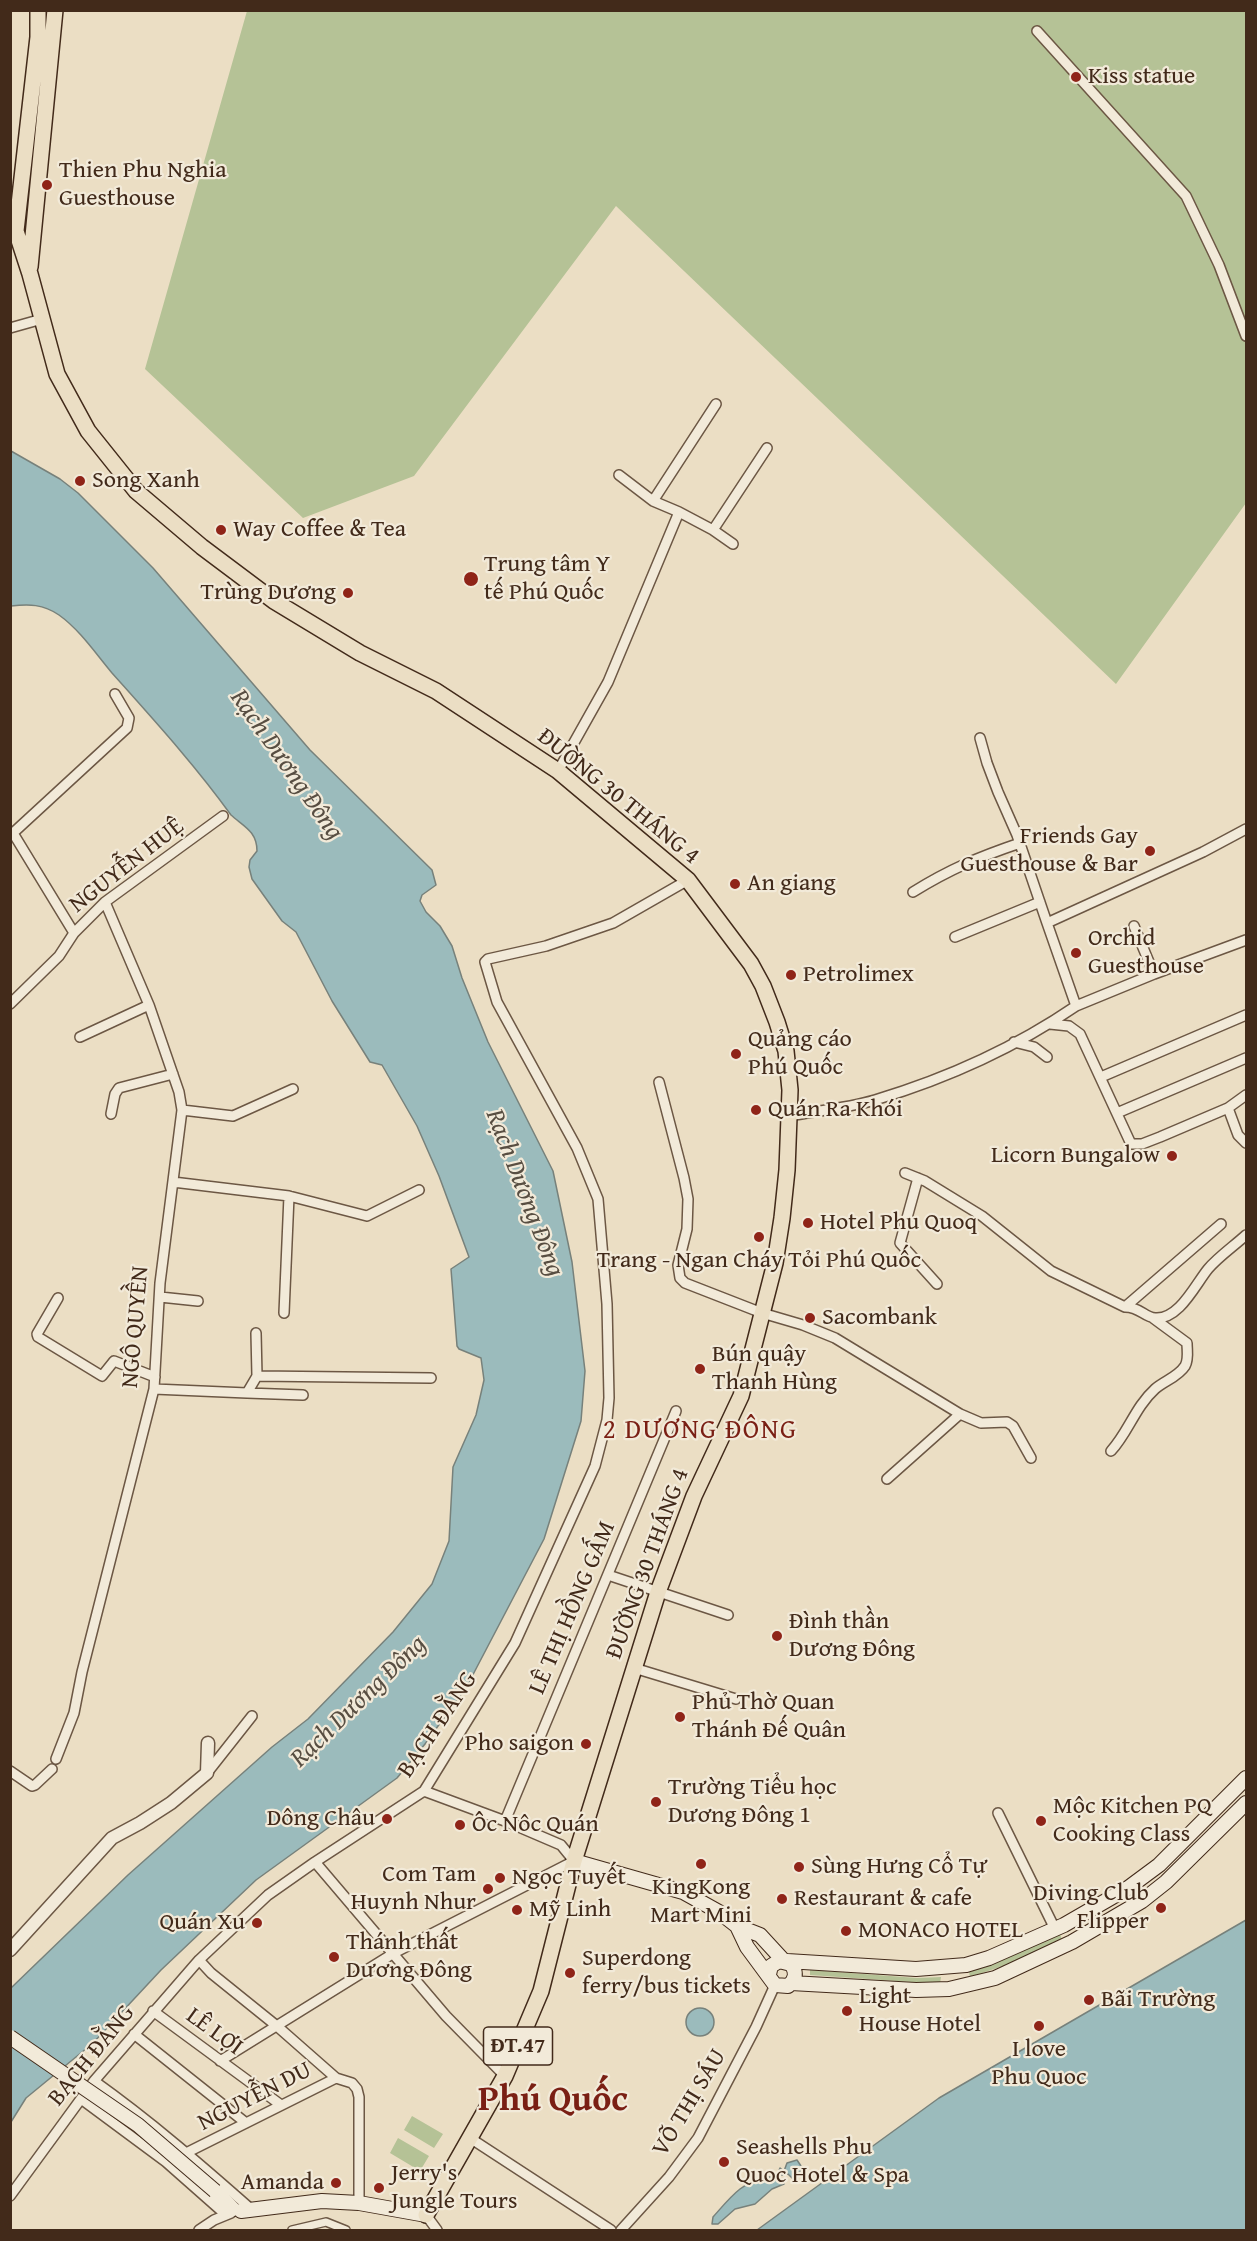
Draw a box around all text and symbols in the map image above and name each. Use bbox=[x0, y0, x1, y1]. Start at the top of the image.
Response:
place label: Kiss statue bbox=[1088, 63, 1195, 91]
marker: Kiss statue bbox=[1069, 70, 1083, 84]
place label: Thien Phu Nghia Guesthouse bbox=[59, 157, 227, 213]
marker: Thien Phu Nghia Guesthouse bbox=[40, 178, 54, 192]
place label: Song Xanh bbox=[92, 467, 200, 495]
marker: Song Xanh bbox=[73, 474, 87, 488]
place label: Way Coffee & Tea bbox=[233, 516, 406, 544]
marker: Way Coffee & Tea bbox=[214, 523, 228, 537]
place label: Trung tâm Y tế Phú Quốc bbox=[484, 551, 610, 607]
marker: Trung tâm Y tế Phú Quốc bbox=[462, 570, 480, 588]
place label: Trùng Dương bbox=[200, 579, 336, 607]
marker: Trùng Dương bbox=[341, 586, 355, 600]
water label: Rạch Dương Đông bbox=[223, 684, 349, 846]
street label: ĐƯỜNG 30 THÁNG 4 bbox=[531, 723, 705, 871]
street label: NGUYỄN HUỆ bbox=[64, 812, 190, 920]
place label: Friends Gay Guesthouse & Bar bbox=[960, 823, 1138, 879]
marker: Friends Gay Guesthouse & Bar bbox=[1143, 844, 1157, 858]
place label: An giang bbox=[747, 870, 836, 898]
marker: An giang bbox=[728, 877, 742, 891]
place label: Orchid Guesthouse bbox=[1088, 925, 1204, 981]
marker: Orchid Guesthouse bbox=[1069, 946, 1083, 960]
place label: Petrolimex bbox=[803, 961, 914, 989]
marker: Petrolimex bbox=[784, 968, 798, 982]
place label: Quảng cáo Phú Quốc bbox=[748, 1026, 852, 1082]
marker: Quảng cáo Phú Quốc bbox=[729, 1047, 743, 1061]
place label: Quán Ra Khói bbox=[768, 1096, 903, 1124]
marker: Quán Ra Khói bbox=[749, 1103, 763, 1117]
water label: Rạch Dương Đông bbox=[478, 1105, 570, 1281]
place label: Licorn Bungalow bbox=[991, 1142, 1160, 1170]
marker: Licorn Bungalow bbox=[1165, 1149, 1179, 1163]
place label: Hotel Phu Quoq bbox=[820, 1209, 977, 1237]
marker: Hotel Phu Quoq bbox=[801, 1216, 815, 1230]
marker: Trang - Ngan Cháy Tỏi Phú Quốc bbox=[752, 1230, 766, 1244]
place label: Trang - Ngan Cháy Tỏi Phú Quốc bbox=[597, 1247, 921, 1275]
street label: NGÔ QUYỀN bbox=[116, 1265, 156, 1389]
place label: Sacombank bbox=[822, 1304, 937, 1332]
marker: Sacombank bbox=[803, 1311, 817, 1325]
place label: Bún quậy Thanh Hùng bbox=[712, 1341, 837, 1397]
marker: Bún quậy Thanh Hùng bbox=[693, 1362, 707, 1376]
district label: 2 DƯƠNG ĐÔNG bbox=[603, 1415, 797, 1447]
street label: ĐƯỜNG 30 THÁNG 4 bbox=[600, 1465, 696, 1663]
street label: LÊ THỊ HỒNG GẤM bbox=[524, 1517, 622, 1699]
place label: Đình thần Dương Đông bbox=[789, 1608, 915, 1664]
water label: Rạch Dương Đông bbox=[285, 1629, 433, 1775]
marker: Đình thần Dương Đông bbox=[770, 1629, 784, 1643]
street label: BẠCH ĐẰNG bbox=[392, 1667, 484, 1783]
place label: Phủ Thờ Quan Thánh Đế Quân bbox=[692, 1689, 846, 1745]
marker: Phủ Thờ Quan Thánh Đế Quân bbox=[673, 1710, 687, 1724]
place label: Pho saigon bbox=[465, 1730, 574, 1758]
marker: Pho saigon bbox=[579, 1737, 593, 1751]
place label: Trường Tiểu học Dương Đông 1 bbox=[668, 1774, 837, 1830]
place label: Mộc Kitchen PQ Cooking Class bbox=[1053, 1793, 1212, 1849]
marker: Trường Tiểu học Dương Đông 1 bbox=[649, 1795, 663, 1809]
place label: Dông Châu bbox=[267, 1805, 375, 1833]
place label: Ôc Nôc Quán bbox=[472, 1811, 599, 1839]
marker: Dông Châu bbox=[380, 1812, 394, 1826]
marker: Mộc Kitchen PQ Cooking Class bbox=[1034, 1814, 1048, 1828]
marker: Ôc Nôc Quán bbox=[453, 1818, 467, 1832]
place label: Sùng Hưng Cổ Tự bbox=[811, 1853, 988, 1881]
marker: KingKong Mart Mini bbox=[694, 1857, 708, 1871]
marker: Sùng Hưng Cổ Tự bbox=[792, 1860, 806, 1874]
place label: Com Tam Huynh Nhur bbox=[351, 1861, 476, 1917]
place label: Ngọc Tuyết bbox=[512, 1864, 626, 1892]
marker: Ngọc Tuyết bbox=[493, 1871, 507, 1885]
place label: KingKong Mart Mini bbox=[650, 1874, 752, 1930]
place label: Diving Club Flipper bbox=[1033, 1880, 1149, 1936]
marker: Com Tam Huynh Nhur bbox=[481, 1882, 495, 1896]
place label: Restaurant & cafe bbox=[794, 1885, 972, 1913]
marker: Restaurant & cafe bbox=[775, 1892, 789, 1906]
place label: Mỹ Linh bbox=[529, 1896, 611, 1924]
marker: Diving Club Flipper bbox=[1154, 1901, 1168, 1915]
marker: Mỹ Linh bbox=[510, 1903, 524, 1917]
place label: Quán Xu bbox=[159, 1909, 245, 1937]
marker: Quán Xu bbox=[250, 1916, 264, 1930]
place label: MONACO HOTEL bbox=[858, 1917, 1023, 1945]
marker: MONACO HOTEL bbox=[839, 1924, 853, 1938]
place label: Thánh thất Dương Đông bbox=[346, 1929, 472, 1985]
place label: Superdong ferry/bus tickets bbox=[582, 1945, 751, 2001]
marker: Thánh thất Dương Đông bbox=[327, 1950, 341, 1964]
marker: Superdong ferry/bus tickets bbox=[563, 1966, 577, 1980]
place label: Light House Hotel bbox=[859, 1983, 981, 2039]
place label: Bãi Trường bbox=[1101, 1986, 1215, 2014]
marker: Bãi Trường bbox=[1082, 1993, 1096, 2007]
street label: BẠCH ĐẰNG bbox=[43, 2000, 141, 2112]
street label: LÊ LỢI bbox=[180, 2002, 248, 2062]
marker: Light House Hotel bbox=[840, 2004, 854, 2018]
marker: I love Phu Quoc bbox=[1032, 2019, 1046, 2033]
road number: ĐT.47 bbox=[484, 2027, 552, 2065]
place label: I love Phu Quoc bbox=[991, 2036, 1087, 2092]
street label: VÕ THỊ SÁU bbox=[647, 2044, 733, 2162]
street label: NGUYỄN DU bbox=[193, 2056, 317, 2138]
district label: Phú Quốc bbox=[478, 2079, 628, 2123]
place label: Seashells Phu Quoc Hotel & Spa bbox=[736, 2134, 909, 2190]
marker: Seashells Phu Quoc Hotel & Spa bbox=[717, 2155, 731, 2169]
place label: Jerry's Jungle Tours bbox=[391, 2160, 517, 2216]
place label: Amanda bbox=[241, 2169, 324, 2197]
marker: Amanda bbox=[329, 2176, 343, 2190]
marker: Jerry's Jungle Tours bbox=[372, 2181, 386, 2195]

